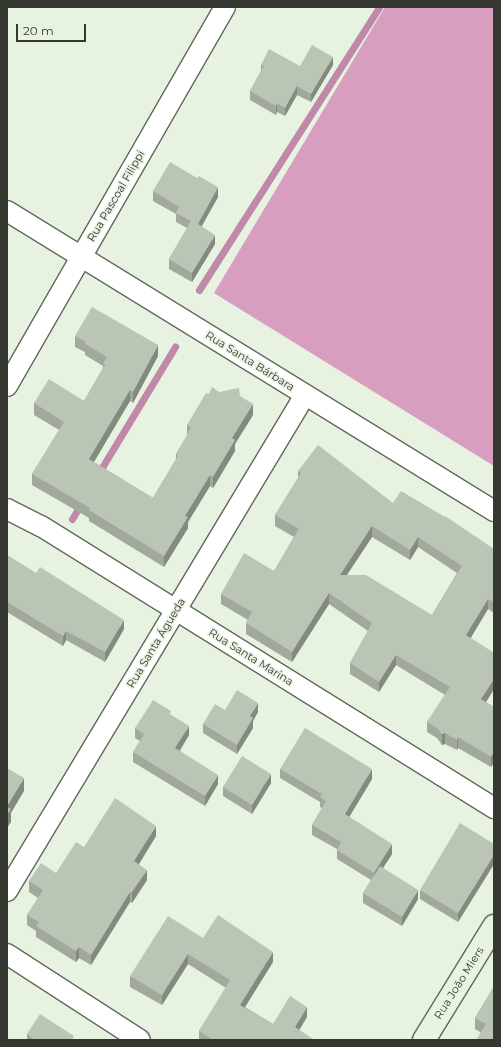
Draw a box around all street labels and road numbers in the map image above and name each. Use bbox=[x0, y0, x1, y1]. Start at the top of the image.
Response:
street label: Rua Pascoal Filippi bbox=[84, 148, 148, 244]
street label: Rua Santa Bárbara bbox=[203, 328, 297, 394]
street label: Rua Santa Águeda bbox=[124, 596, 188, 690]
street label: Rua Santa Marina bbox=[206, 626, 296, 688]
street label: Rua João Miers bbox=[431, 944, 487, 1022]

